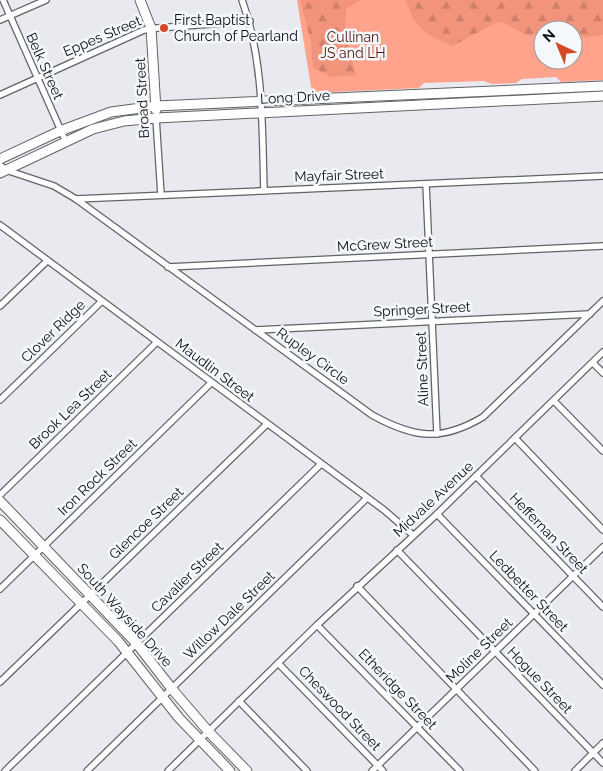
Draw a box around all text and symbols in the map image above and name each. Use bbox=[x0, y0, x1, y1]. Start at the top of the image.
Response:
street label: Eppes Street bbox=[61, 12, 144, 60]
place label: First Baptist Church of Pearland bbox=[174, 12, 298, 44]
north arrow bbox=[533, 20, 583, 70]
marker: First Baptist Church of Pearland bbox=[158, 22, 170, 34]
text: N bbox=[540, 26, 558, 45]
park label: Cullinan JS and LH bbox=[320, 29, 386, 61]
street label: Belk Street bbox=[23, 30, 67, 102]
street label: Broad Street bbox=[132, 57, 152, 139]
street label: Long Drive bbox=[260, 87, 330, 107]
street label: Mayfair Street bbox=[294, 165, 384, 185]
street label: McGrew Street bbox=[337, 233, 434, 254]
street label: Clover Ridge bbox=[18, 296, 88, 366]
street label: Springer Street bbox=[373, 298, 471, 320]
street label: Rupley Circle bbox=[274, 324, 352, 388]
street label: Aline Street bbox=[413, 331, 431, 407]
street label: Maudlin Street bbox=[173, 335, 258, 405]
street label: Brook Lea Street bbox=[26, 366, 115, 452]
street label: Iron Rock Street bbox=[54, 435, 140, 519]
street label: Midvale Avenue bbox=[390, 458, 476, 540]
street label: Glencoe Street bbox=[106, 483, 187, 562]
street label: Heffernan Street bbox=[507, 489, 592, 577]
street label: Cavalier Street bbox=[148, 538, 227, 615]
street label: Ledbetter Street bbox=[486, 547, 572, 635]
street label: South Wayside Drive bbox=[74, 560, 176, 670]
street label: Willow Dale Street bbox=[180, 567, 278, 662]
street label: Moline Street bbox=[442, 614, 516, 686]
street label: Hogue Street bbox=[504, 643, 576, 717]
street label: Etheridge Street bbox=[356, 646, 441, 733]
street label: Cheswood Street bbox=[296, 662, 385, 754]

